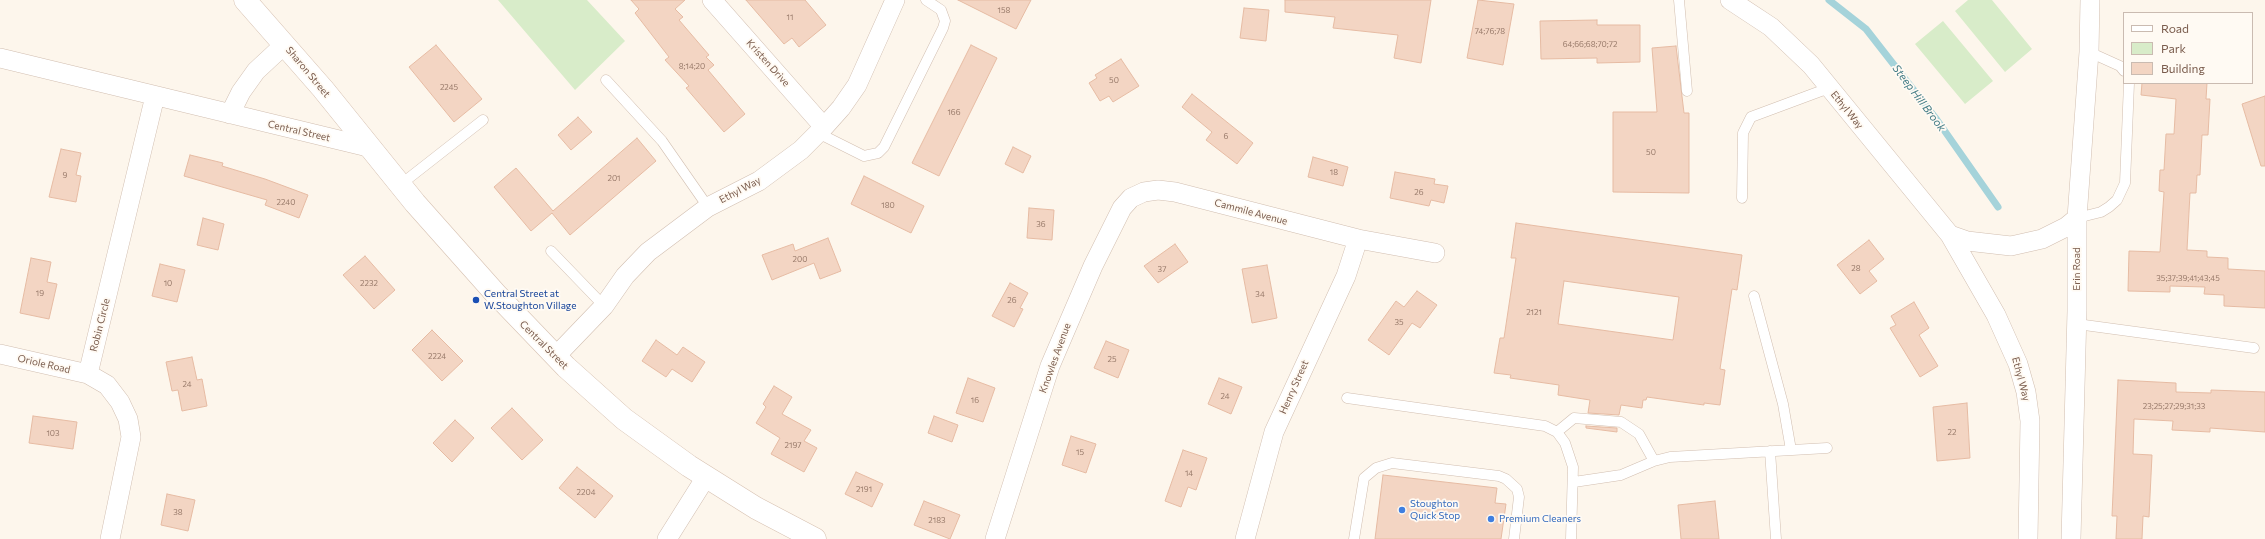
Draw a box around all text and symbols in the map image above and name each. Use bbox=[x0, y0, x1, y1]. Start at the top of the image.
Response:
house number: 158 bbox=[998, 5, 1010, 15]
house number: 11 bbox=[787, 12, 793, 22]
legend bbox=[2123, 12, 2253, 84]
text: Road bbox=[2161, 21, 2189, 35]
house number: 74;76;78 bbox=[1475, 26, 1505, 36]
street label: Kristen Drive bbox=[744, 37, 792, 89]
house number: 64;66;68;70;72 bbox=[1563, 39, 1617, 49]
text: Park bbox=[2161, 41, 2186, 55]
street label: Sharon Street bbox=[283, 44, 333, 100]
house number: 8;14;20 bbox=[679, 61, 705, 71]
text: Building bbox=[2161, 61, 2205, 75]
water label: Steep Hill Brook bbox=[1890, 62, 1948, 134]
house number: 50 bbox=[1109, 75, 1119, 85]
house number: 2245 bbox=[440, 82, 458, 92]
street label: Ethyl Way bbox=[1828, 89, 1866, 131]
house number: 166 bbox=[947, 107, 961, 117]
street label: Central Street bbox=[267, 118, 331, 144]
house number: 6 bbox=[1224, 131, 1228, 141]
house number: 50 bbox=[1646, 147, 1656, 157]
house number: 18 bbox=[1330, 167, 1338, 177]
house number: 9 bbox=[63, 170, 67, 180]
house number: 201 bbox=[607, 173, 621, 183]
street label: Ethyl Way bbox=[717, 174, 763, 206]
house number: 26 bbox=[1414, 187, 1424, 197]
street label: Cammile Avenue bbox=[1213, 196, 1289, 228]
house number: 2240 bbox=[277, 197, 295, 207]
house number: 180 bbox=[881, 200, 895, 210]
house number: 36 bbox=[1036, 219, 1046, 229]
street label: Erin Road bbox=[2071, 247, 2083, 291]
house number: 200 bbox=[793, 254, 807, 264]
house number: 28 bbox=[1851, 263, 1861, 273]
house number: 37 bbox=[1158, 264, 1166, 274]
house number: 35;37;39;41;43;45 bbox=[2156, 273, 2220, 283]
house number: 10 bbox=[164, 278, 172, 288]
house number: 2232 bbox=[360, 278, 378, 288]
house number: 19 bbox=[36, 288, 44, 298]
place label: Central Street at W.Stoughton Village bbox=[484, 288, 576, 312]
house number: 34 bbox=[1255, 289, 1265, 299]
marker: Central Street at W.Stoughton Village bbox=[471, 295, 481, 305]
house number: 26 bbox=[1007, 295, 1017, 305]
street label: Robin Circle bbox=[88, 297, 112, 353]
house number: 2121 bbox=[1526, 307, 1542, 317]
house number: 35 bbox=[1394, 317, 1404, 327]
street label: Central Street bbox=[517, 318, 571, 372]
street label: Knowles Avenue bbox=[1037, 321, 1073, 395]
house number: 2224 bbox=[428, 351, 446, 361]
street label: Oriole Road bbox=[16, 352, 72, 376]
house number: 25 bbox=[1107, 354, 1117, 364]
street label: Ethyl Way bbox=[2009, 356, 2033, 402]
street label: Henry Street bbox=[1277, 358, 1311, 416]
house number: 24 bbox=[182, 379, 192, 389]
house number: 24 bbox=[1220, 391, 1230, 401]
house number: 16 bbox=[971, 395, 979, 405]
house number: 23;25;27;29;31;33 bbox=[2143, 401, 2205, 411]
house number: 22 bbox=[1948, 427, 1956, 437]
house number: 103 bbox=[46, 428, 60, 438]
house number: 2197 bbox=[785, 440, 801, 450]
house number: 15 bbox=[1076, 447, 1084, 457]
house number: 14 bbox=[1185, 468, 1193, 478]
house number: 2191 bbox=[856, 484, 872, 494]
house number: 2204 bbox=[577, 487, 595, 497]
place label: Stoughton Quick Stop bbox=[1410, 498, 1460, 522]
marker: Stoughton Quick Stop bbox=[1397, 505, 1407, 515]
house number: 38 bbox=[173, 507, 183, 517]
place label: Premium Cleaners bbox=[1499, 513, 1581, 525]
marker: Premium Cleaners bbox=[1486, 514, 1496, 524]
house number: 2183 bbox=[928, 515, 946, 525]

